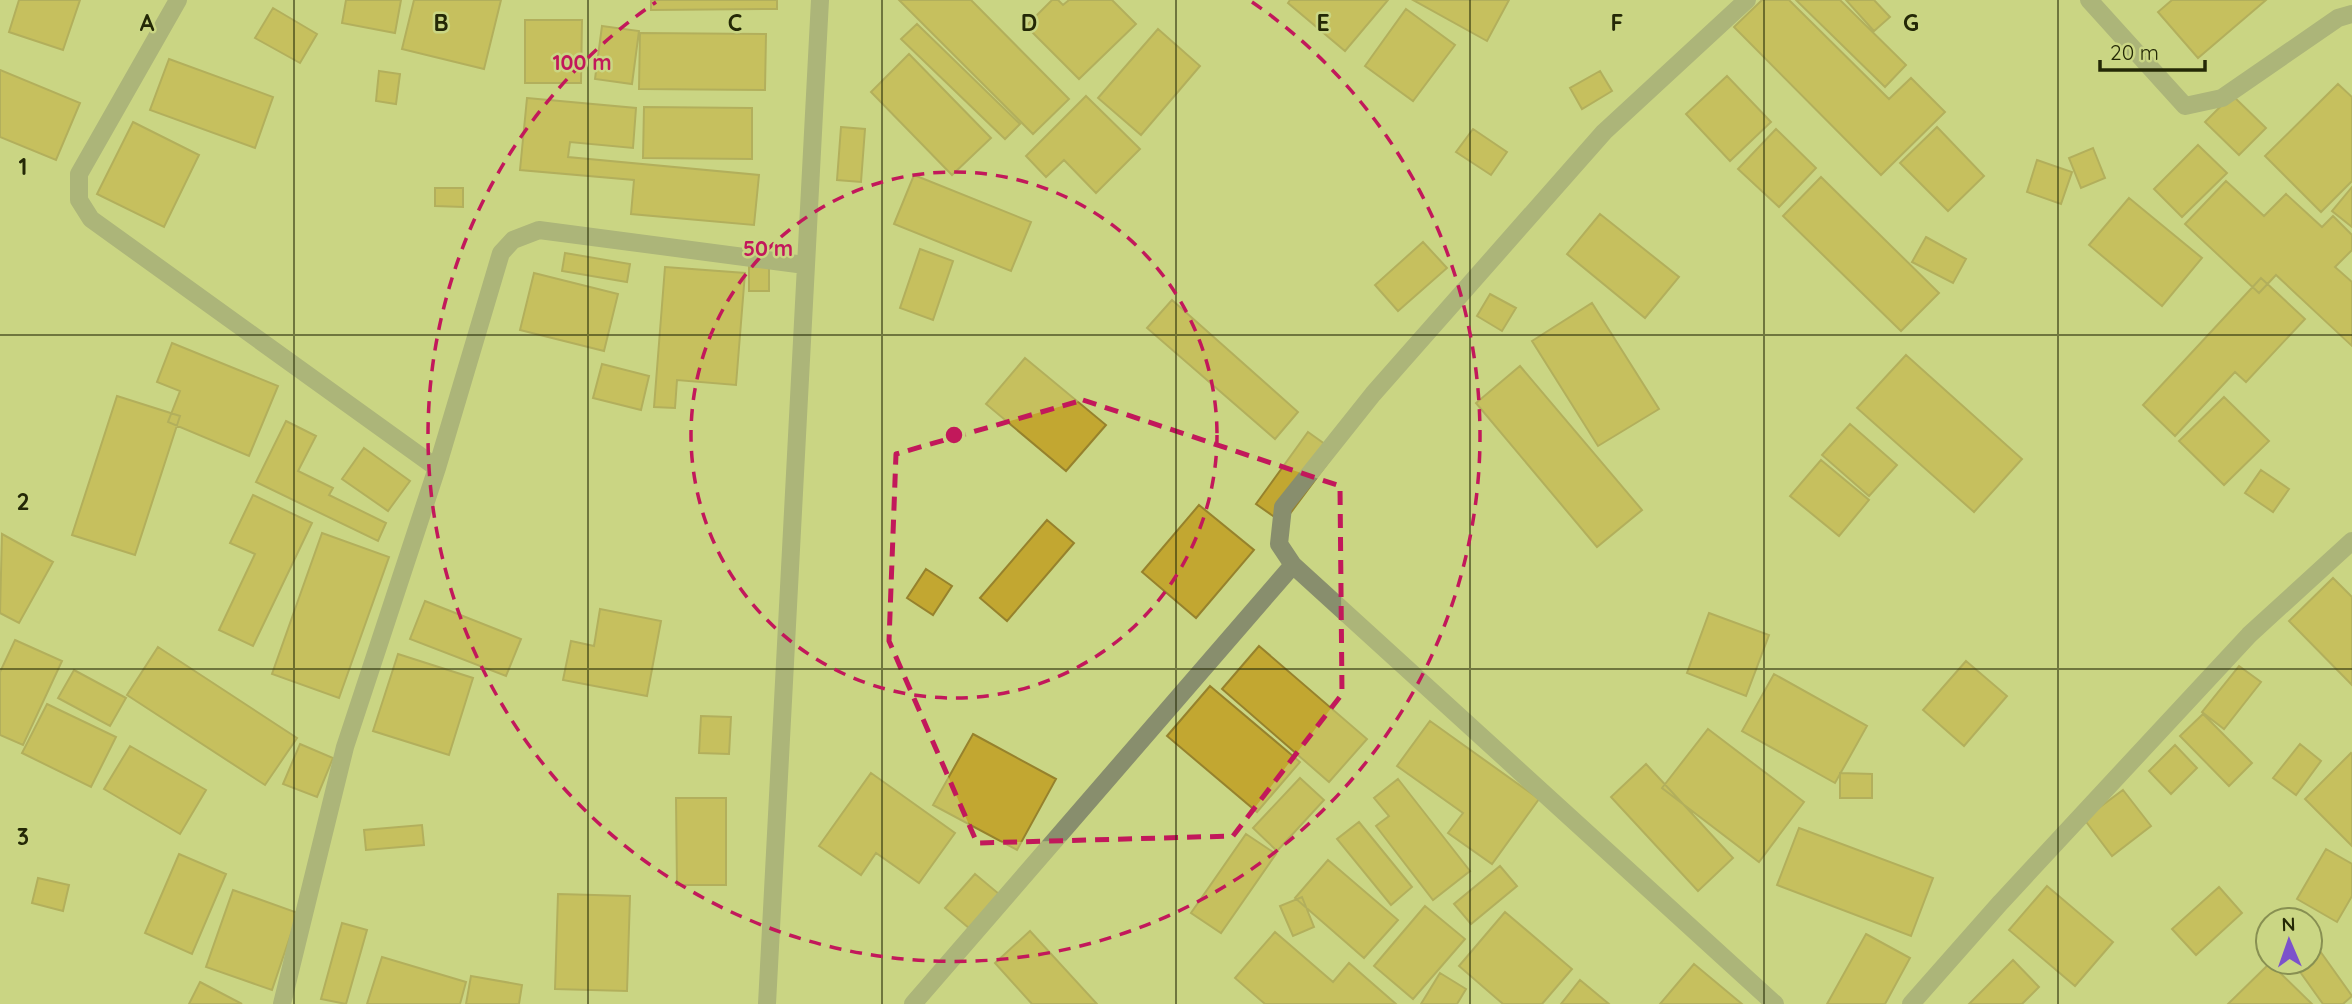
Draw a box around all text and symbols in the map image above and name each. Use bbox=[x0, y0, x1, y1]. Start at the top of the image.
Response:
text: A bbox=[140, 8, 155, 37]
text: B bbox=[433, 8, 449, 37]
text: C bbox=[728, 8, 742, 37]
text: D bbox=[1021, 8, 1037, 37]
text: E bbox=[1316, 8, 1330, 37]
text: F bbox=[1611, 8, 1623, 37]
text: G bbox=[1903, 8, 1919, 37]
scale bar bbox=[2100, 28, 2205, 72]
text: 20 m bbox=[2110, 39, 2159, 65]
text: 100 m bbox=[552, 49, 612, 75]
text: 1 bbox=[19, 152, 27, 181]
text: 50 m bbox=[743, 235, 793, 261]
centre of rings bbox=[942, 423, 966, 447]
text: 2 bbox=[16, 487, 30, 516]
text: 3 bbox=[17, 822, 29, 851]
north arrow bbox=[2254, 906, 2324, 976]
text: N bbox=[2281, 912, 2296, 936]

